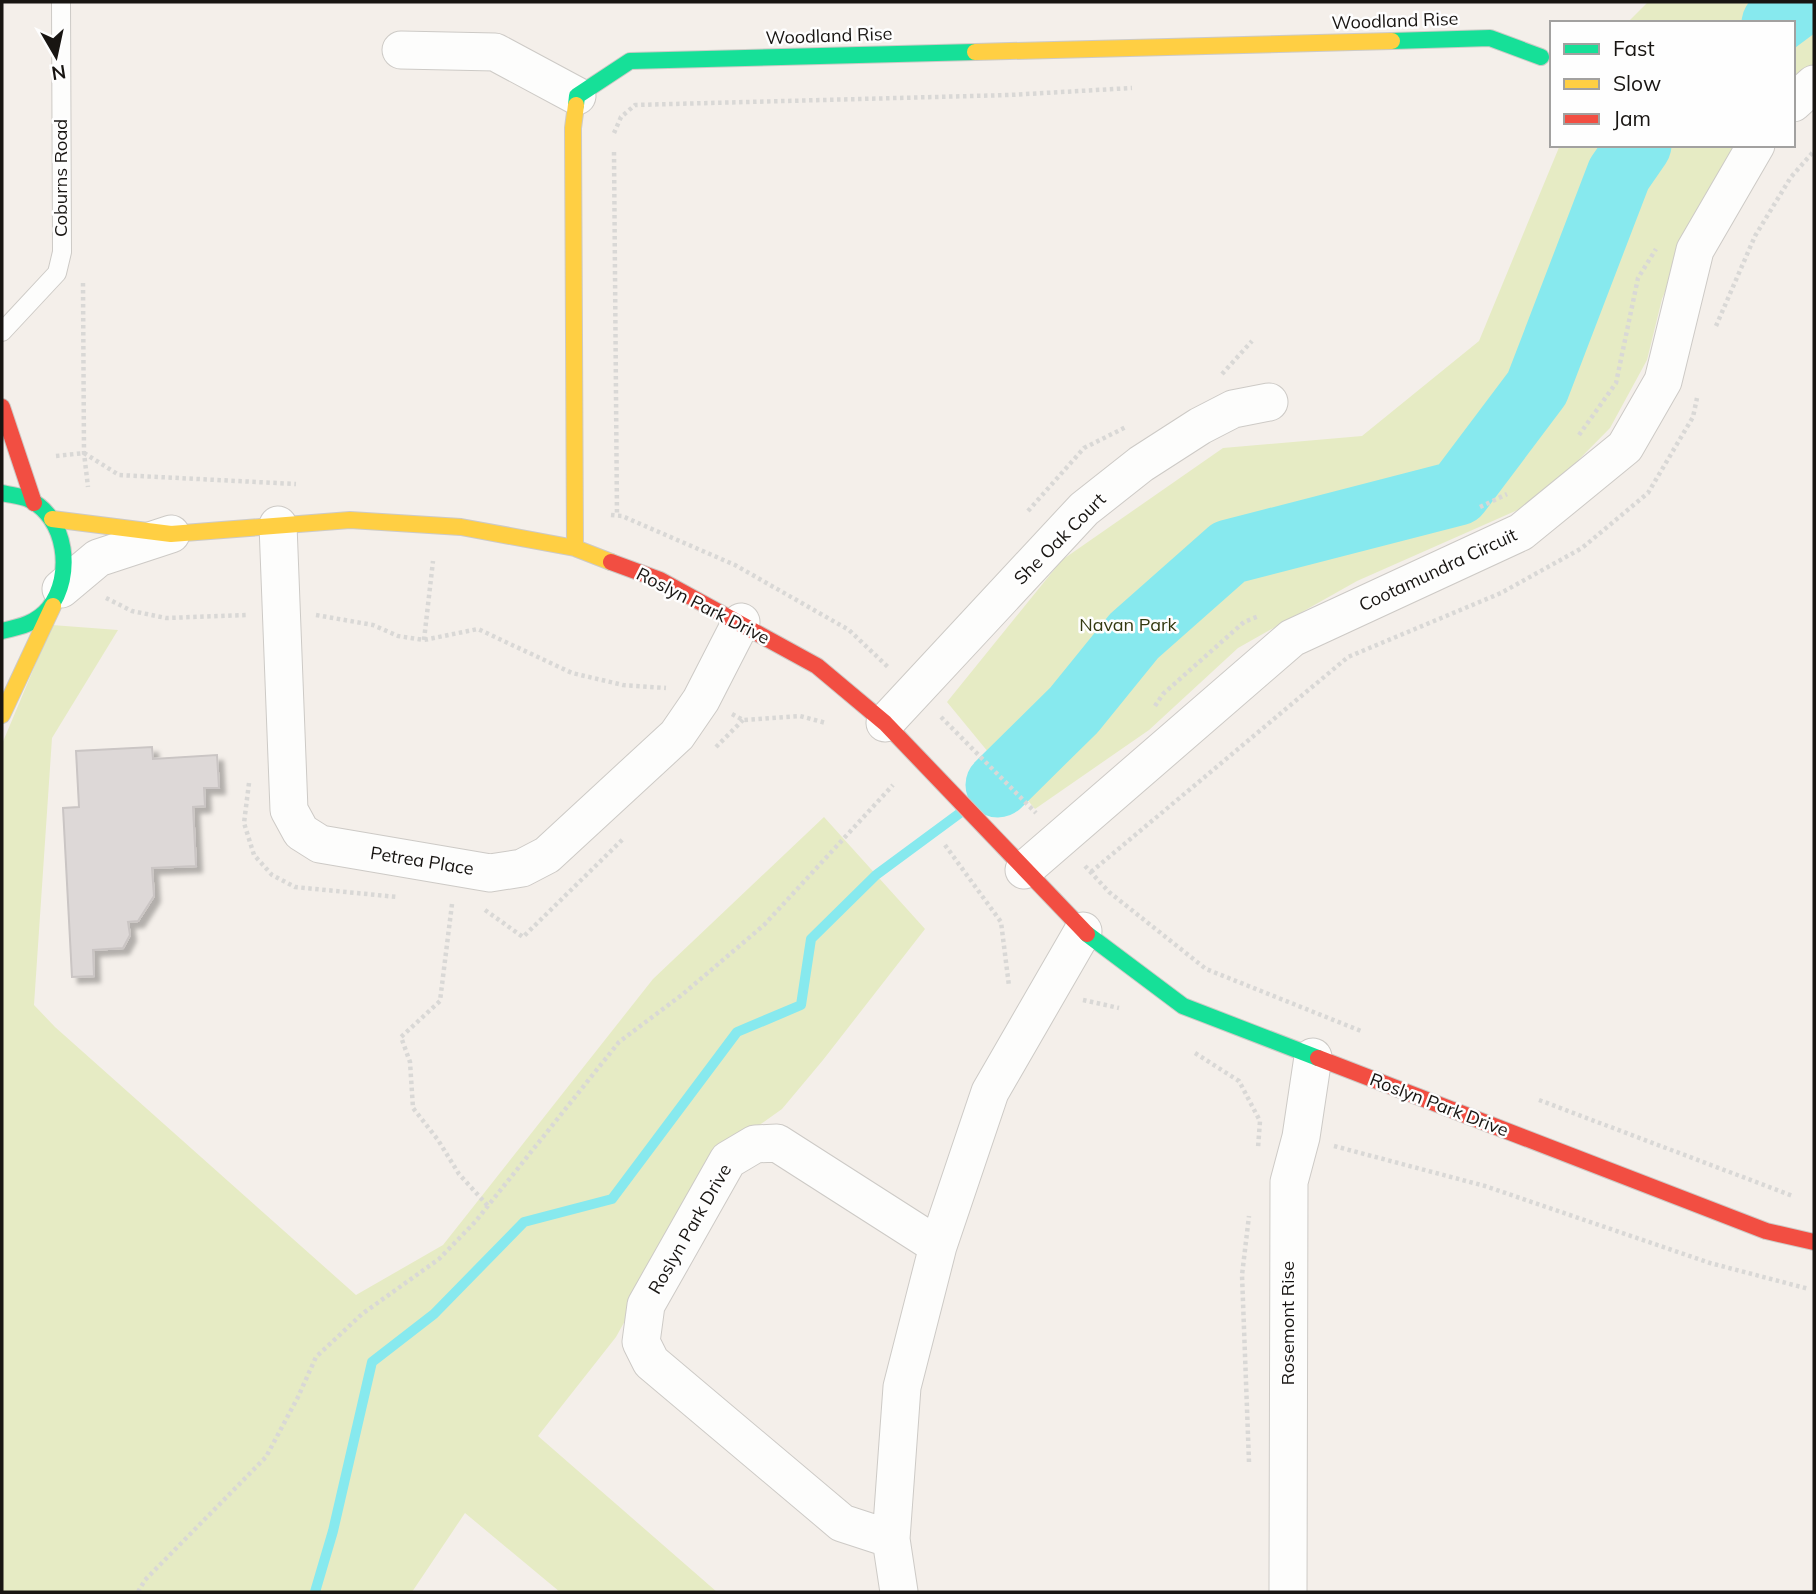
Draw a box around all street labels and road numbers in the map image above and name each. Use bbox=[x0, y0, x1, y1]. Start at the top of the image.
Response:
street label: Woodland Rise bbox=[1331, 7, 1459, 34]
street label: Woodland Rise bbox=[765, 22, 893, 49]
street label: Coburns Road bbox=[49, 119, 72, 237]
street label: She Oak Court bbox=[1009, 488, 1110, 589]
street label: Cootamundra Circuit bbox=[1355, 523, 1520, 616]
street label: Roslyn Park Drive bbox=[633, 562, 774, 649]
street label: Petrea Place bbox=[369, 841, 475, 880]
street label: Roslyn Park Drive bbox=[1367, 1068, 1512, 1142]
street label: Roslyn Park Drive bbox=[643, 1160, 736, 1298]
street label: Rosemont Rise bbox=[1276, 1261, 1299, 1385]

